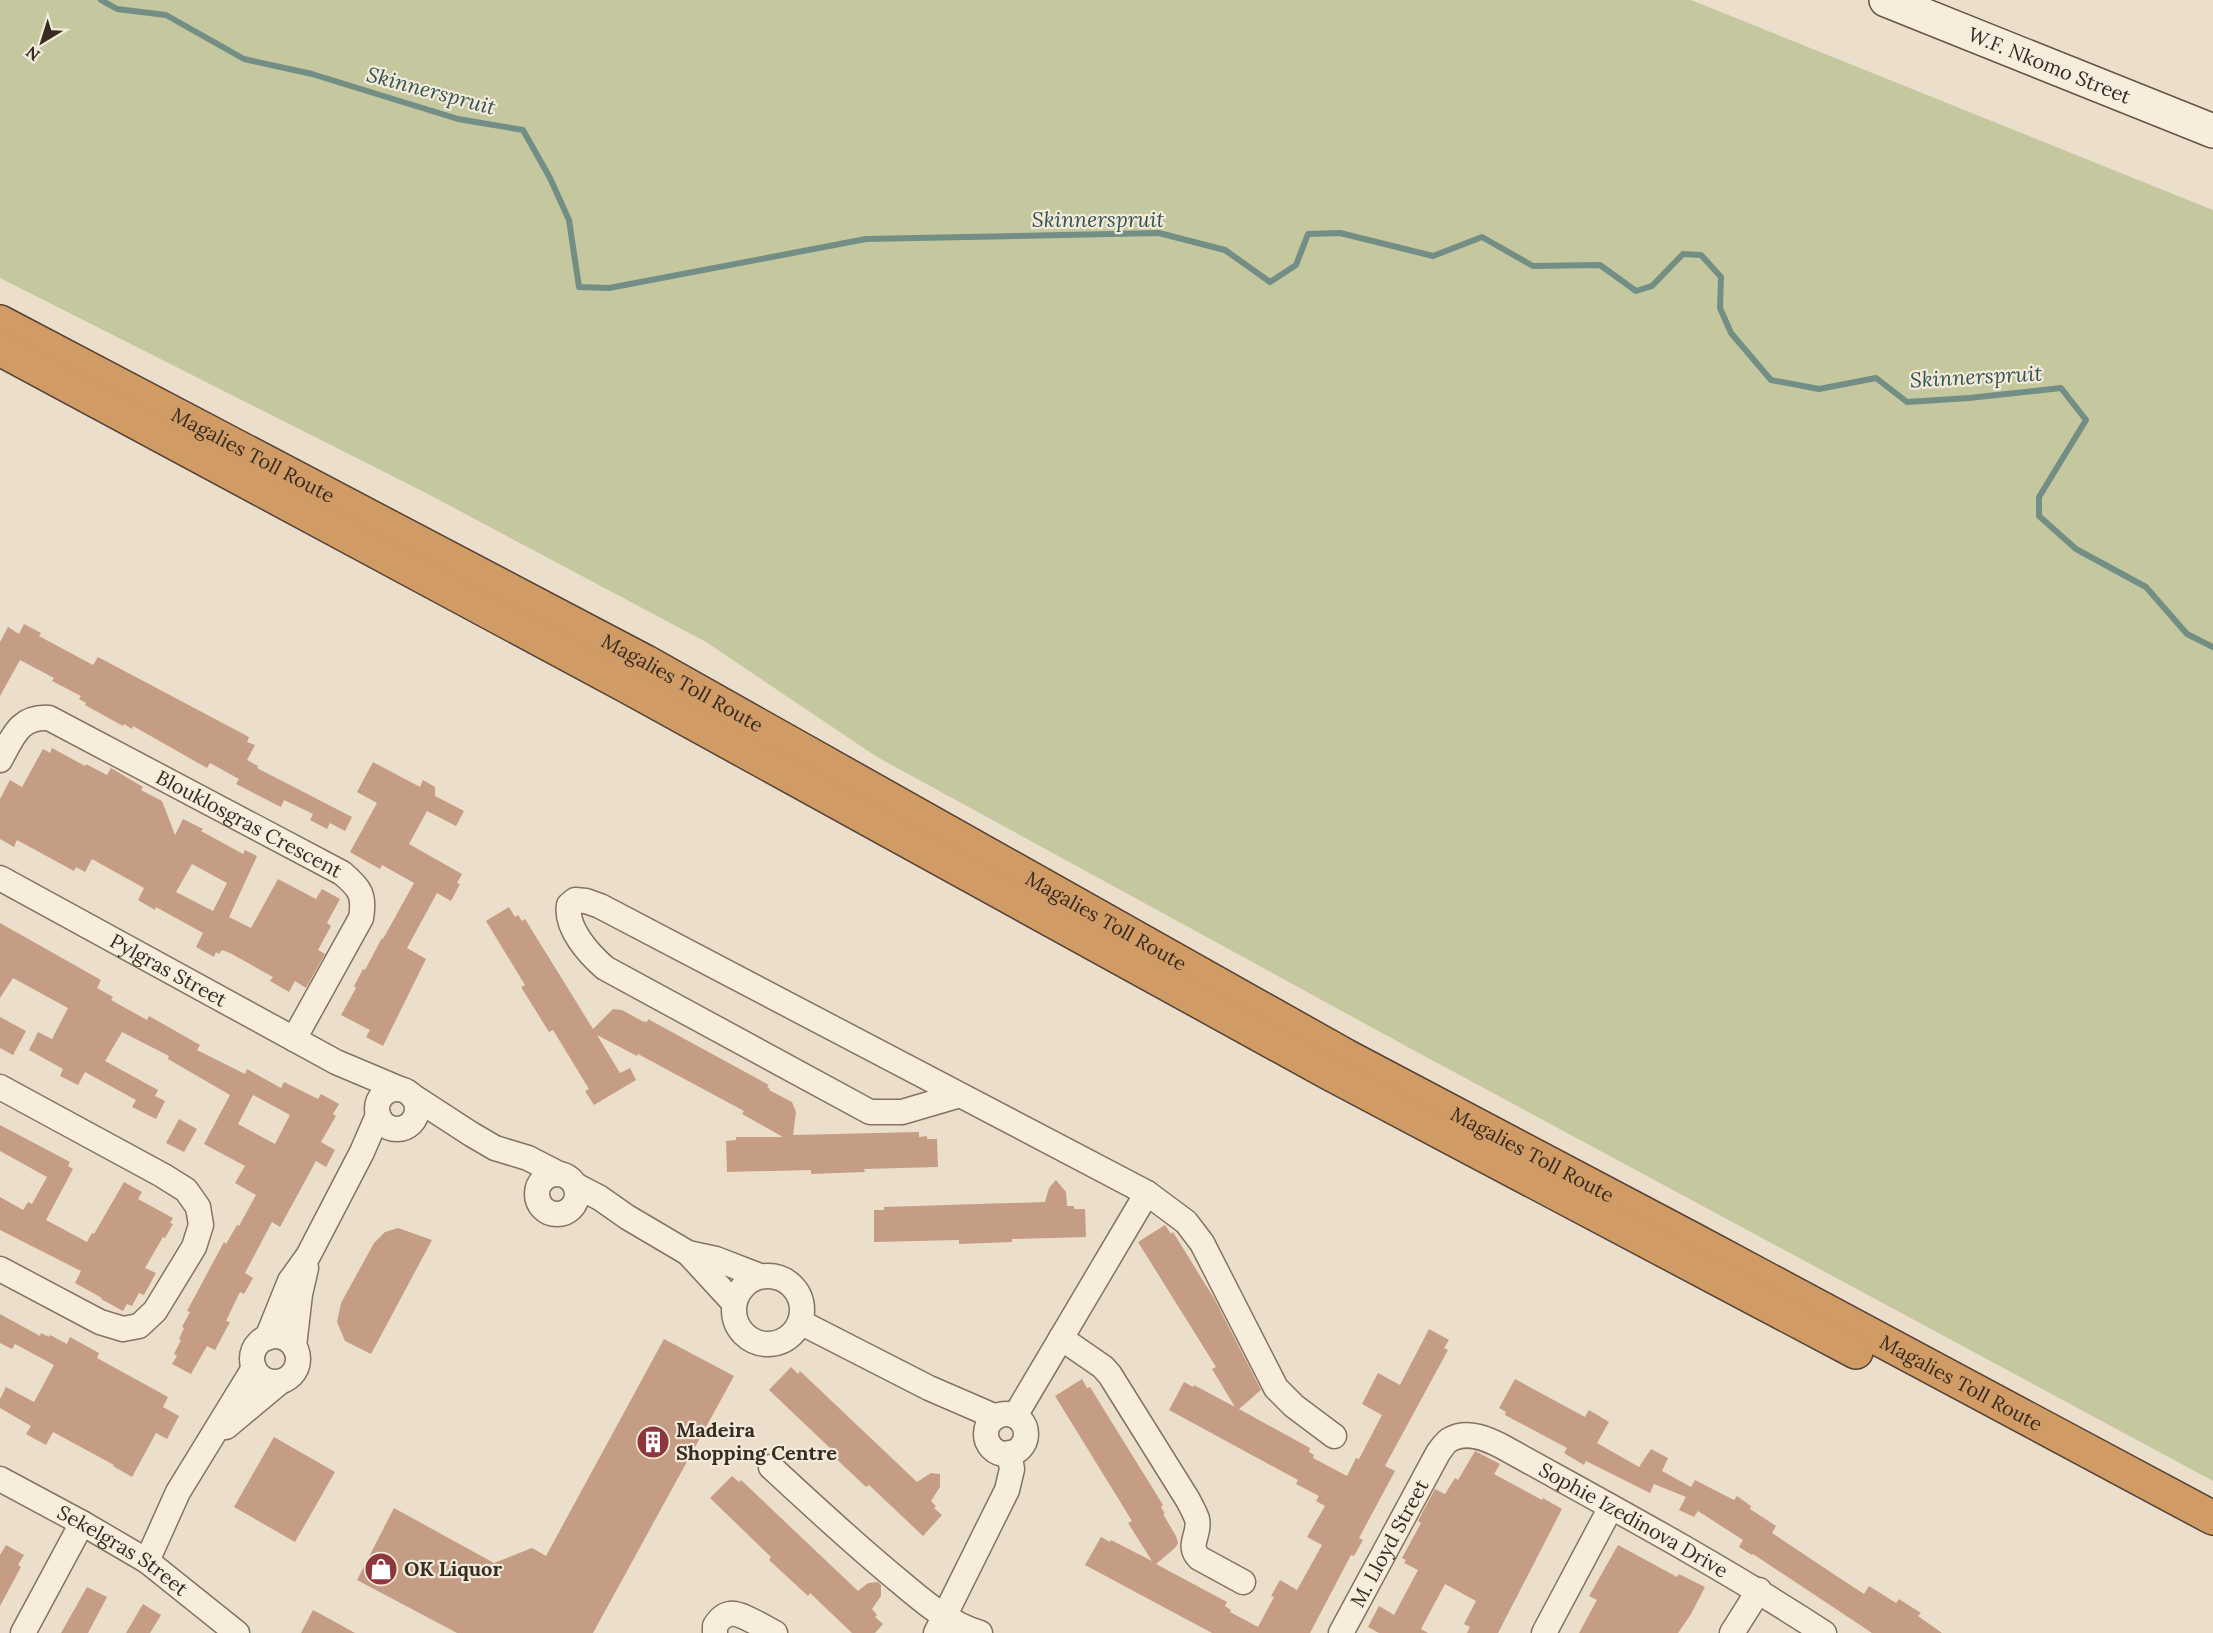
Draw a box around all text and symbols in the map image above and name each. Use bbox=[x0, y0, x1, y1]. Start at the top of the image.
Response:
north arrow bbox=[12, 12, 72, 72]
street label: W.F. Nkomo Street bbox=[1965, 21, 2135, 109]
text: N bbox=[22, 42, 44, 66]
water label: Skinnerspruit bbox=[364, 60, 499, 121]
water label: Skinnerspruit bbox=[1032, 206, 1165, 233]
water label: Skinnerspruit bbox=[1909, 360, 2043, 393]
street label: Magalies Toll Route bbox=[167, 402, 339, 508]
street label: Magalies Toll Route bbox=[598, 628, 768, 738]
street label: Blouklosgras Crescent bbox=[152, 764, 347, 883]
street label: Magalies Toll Route bbox=[1021, 865, 1191, 976]
street label: Pylgras Street bbox=[106, 928, 232, 1012]
street label: Magalies Toll Route bbox=[1447, 1101, 1618, 1207]
street label: Magalies Toll Route bbox=[1876, 1329, 2047, 1436]
place label: Madeira Shopping Centre bbox=[676, 1417, 837, 1465]
building icon: Madeira Shopping Centre bbox=[635, 1424, 671, 1460]
street label: Sophie Izedinova Drive bbox=[1535, 1456, 1733, 1583]
street label: M. Lloyd Street bbox=[1344, 1475, 1434, 1611]
street label: Sekelgras Street bbox=[53, 1499, 193, 1601]
shop icon: OK Liquor bbox=[363, 1551, 399, 1587]
place label: OK Liquor bbox=[404, 1556, 502, 1581]

